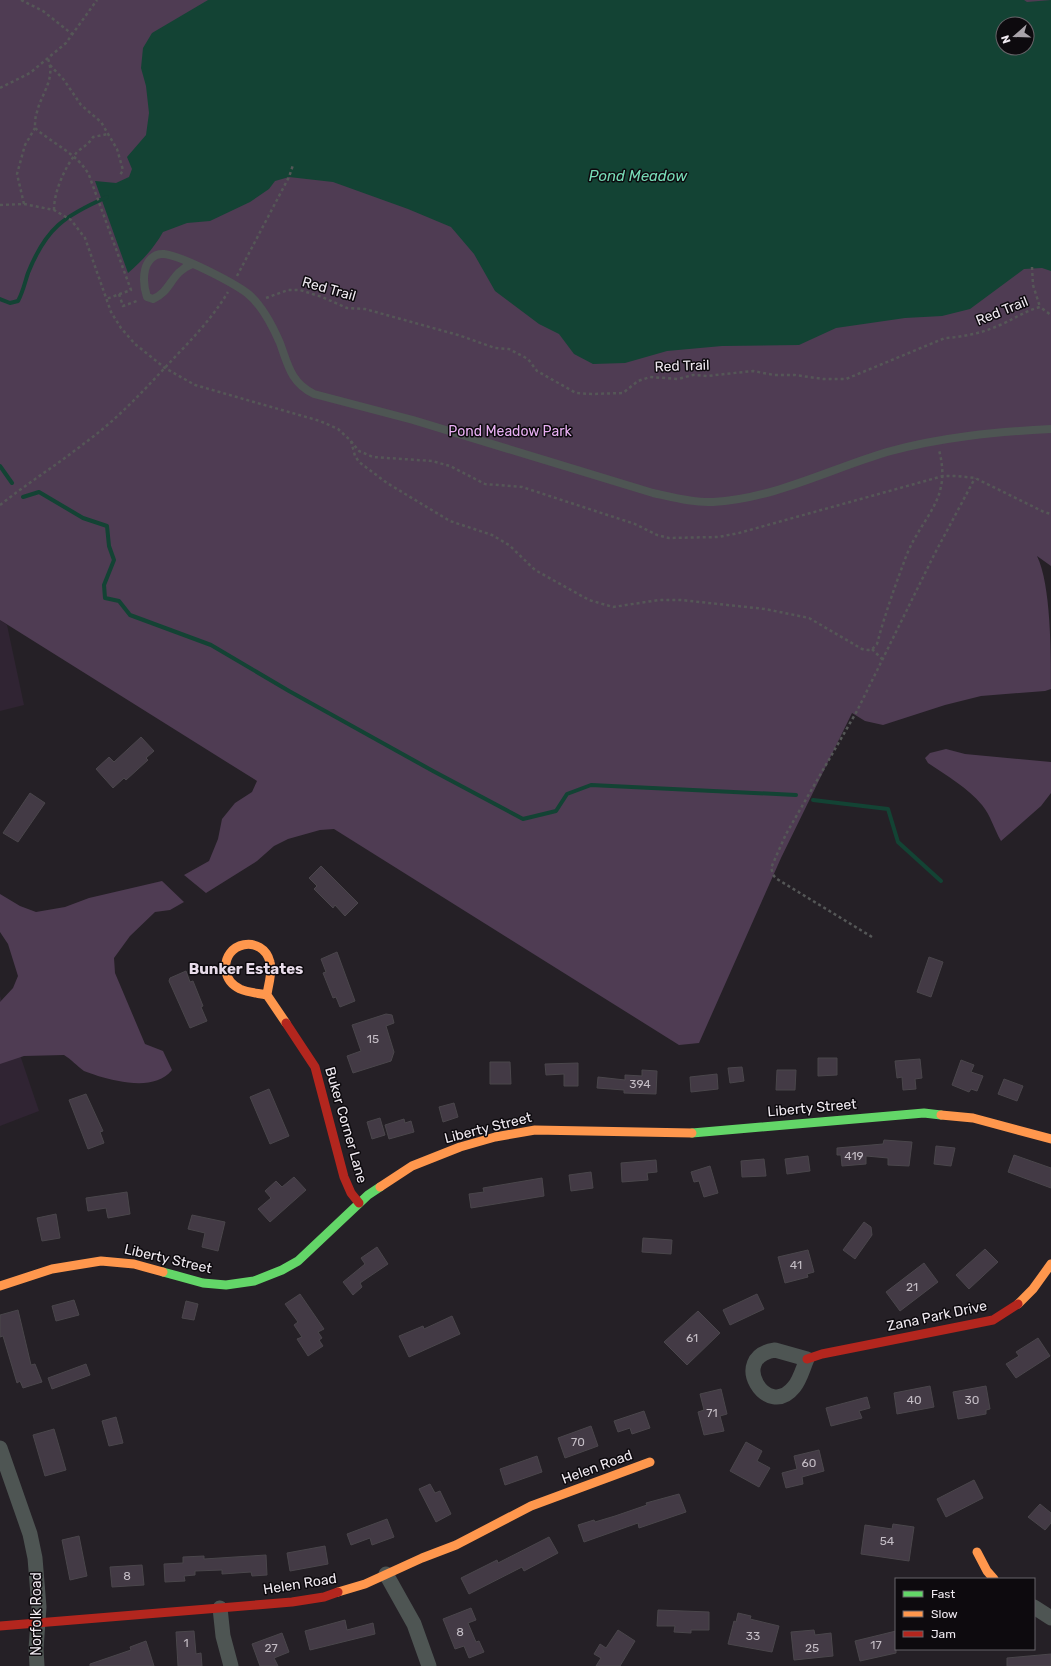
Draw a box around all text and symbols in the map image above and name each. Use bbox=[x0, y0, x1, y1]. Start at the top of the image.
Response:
north arrow bbox=[995, 16, 1035, 56]
text: N bbox=[999, 33, 1014, 45]
water label: Pond Meadow bbox=[589, 167, 688, 185]
street label: Red Trail bbox=[300, 273, 358, 305]
street label: Red Trail bbox=[973, 293, 1031, 329]
street label: Red Trail bbox=[654, 357, 710, 375]
park label: Pond Meadow Park bbox=[448, 423, 573, 440]
district label: Bunker Estates bbox=[189, 960, 303, 978]
house number: 15 bbox=[367, 1032, 379, 1046]
street label: Buker Corner Lane bbox=[321, 1065, 371, 1185]
house number: 394 bbox=[629, 1077, 651, 1091]
street label: Liberty Street bbox=[767, 1096, 858, 1120]
street label: Liberty Street bbox=[443, 1109, 534, 1147]
house number: 419 bbox=[844, 1149, 864, 1163]
street label: Liberty Street bbox=[122, 1241, 214, 1277]
house number: 41 bbox=[790, 1258, 802, 1272]
house number: 21 bbox=[906, 1280, 918, 1294]
street label: Zana Park Drive bbox=[885, 1297, 989, 1335]
house number: 61 bbox=[686, 1331, 698, 1345]
house number: 40 bbox=[906, 1393, 922, 1407]
house number: 30 bbox=[965, 1393, 979, 1407]
house number: 71 bbox=[706, 1406, 718, 1420]
house number: 70 bbox=[571, 1435, 585, 1449]
street label: Helen Road bbox=[559, 1446, 635, 1488]
house number: 60 bbox=[802, 1456, 816, 1470]
house number: 54 bbox=[880, 1534, 895, 1548]
house number: 8 bbox=[123, 1569, 131, 1583]
street label: Helen Road bbox=[262, 1570, 338, 1598]
street label: Norfolk Road bbox=[28, 1572, 45, 1656]
legend bbox=[895, 1578, 1035, 1650]
text: Fast bbox=[931, 1587, 955, 1601]
text: Slow bbox=[931, 1607, 958, 1621]
house number: 8 bbox=[456, 1625, 464, 1639]
text: Jam bbox=[931, 1627, 956, 1641]
house number: 33 bbox=[746, 1629, 760, 1643]
house number: 1 bbox=[183, 1636, 189, 1650]
house number: 17 bbox=[870, 1638, 882, 1652]
house number: 27 bbox=[264, 1641, 278, 1655]
house number: 25 bbox=[805, 1641, 819, 1655]

